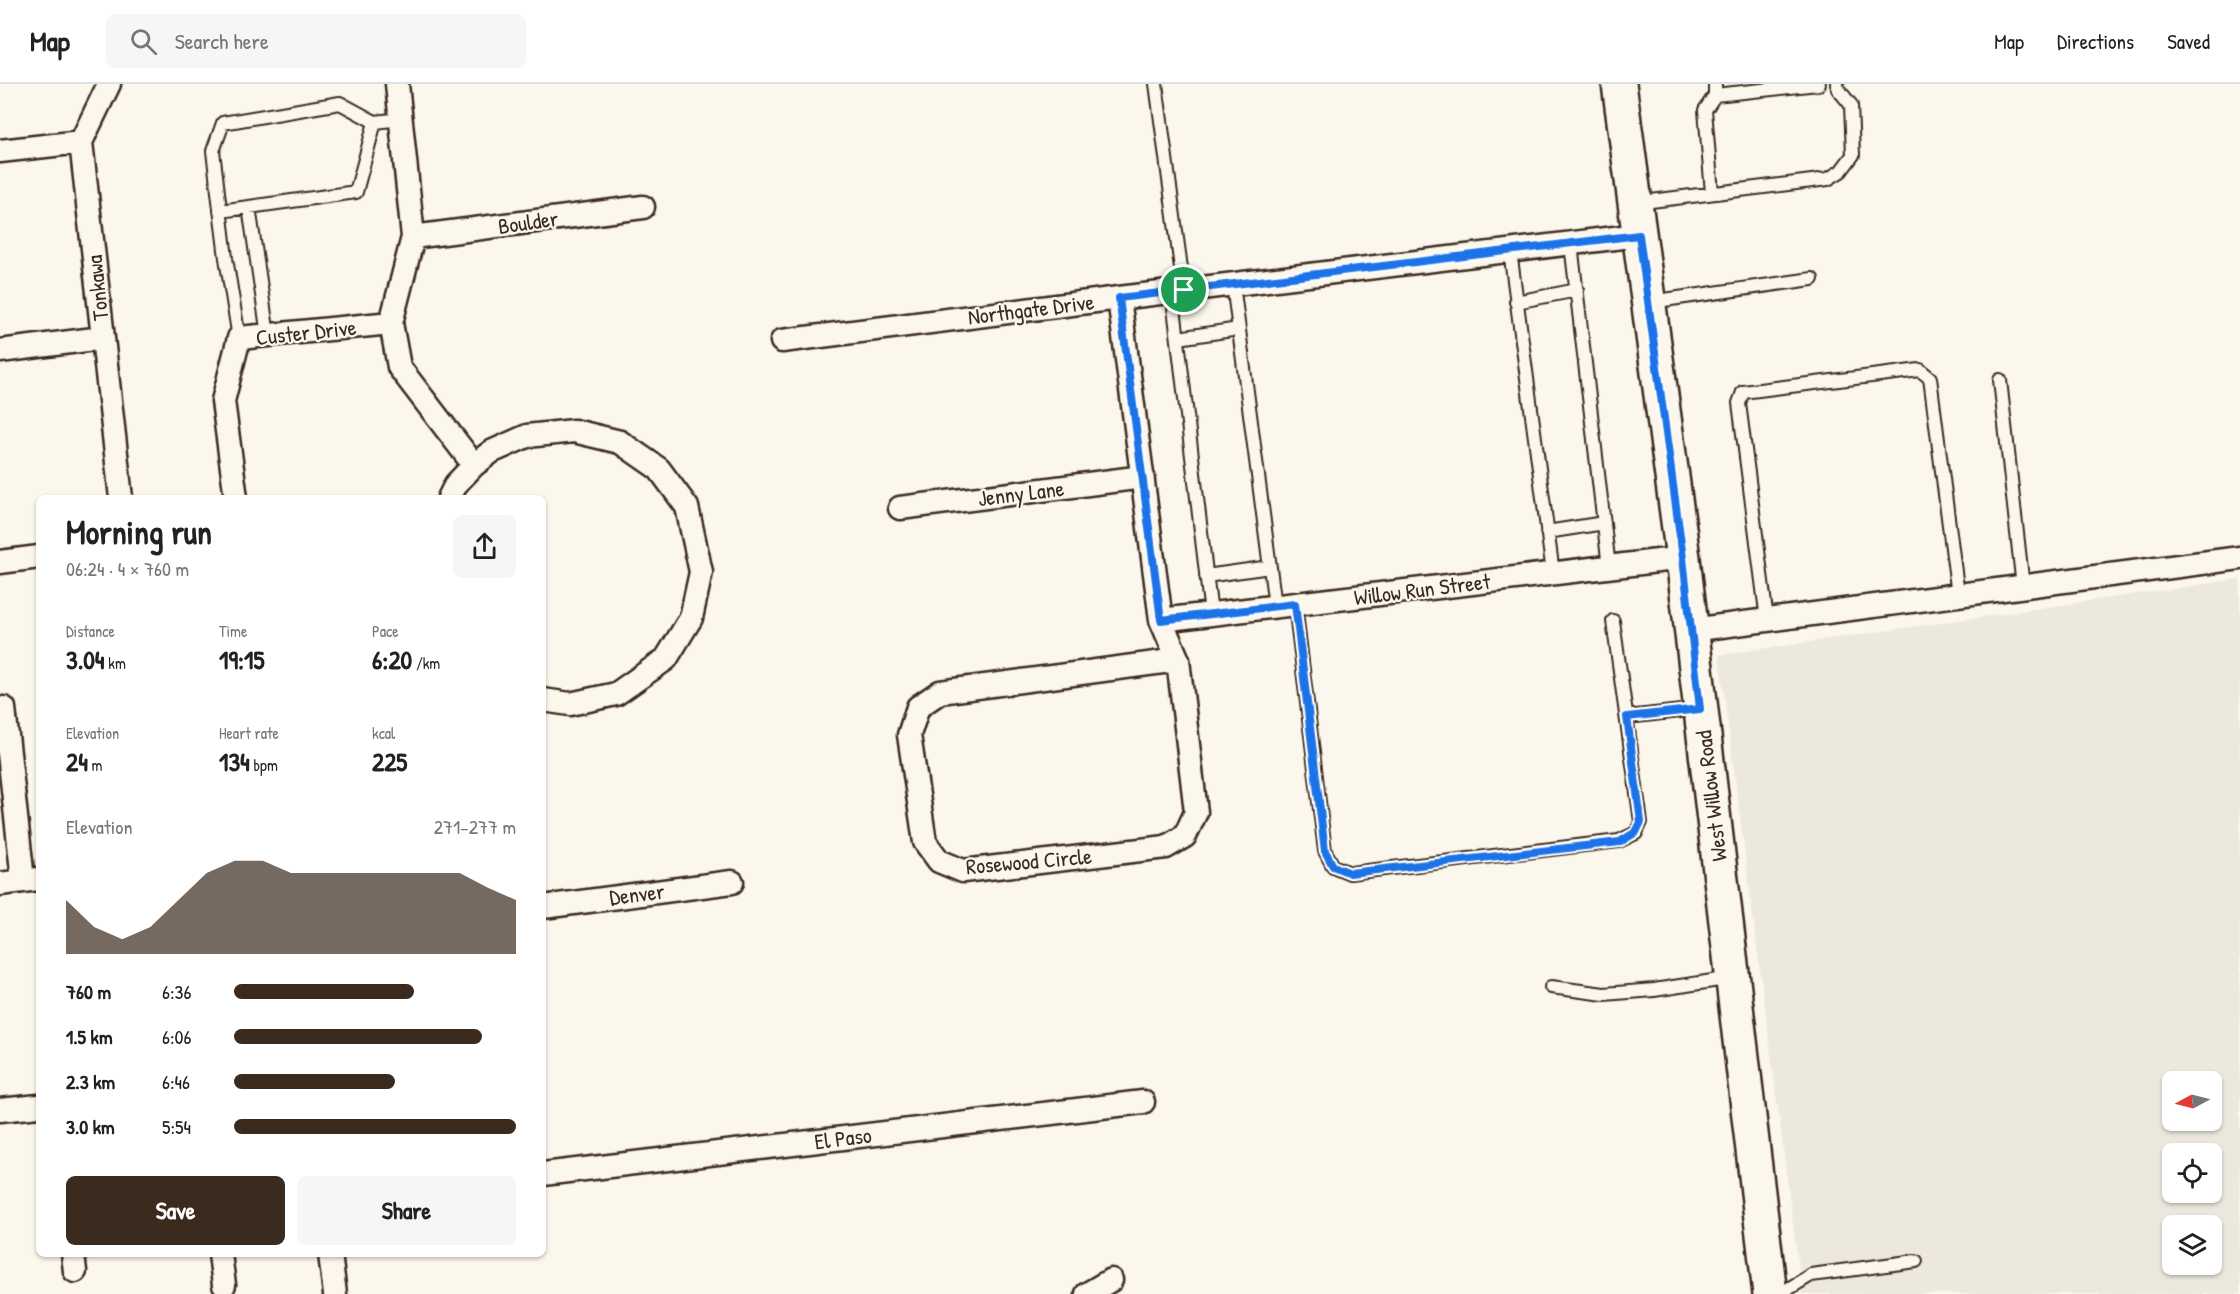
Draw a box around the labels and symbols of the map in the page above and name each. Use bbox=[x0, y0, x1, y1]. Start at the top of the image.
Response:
street label: Boulder bbox=[496, 203, 561, 241]
street label: Tonkawa bbox=[79, 253, 115, 322]
pin bbox=[1158, 264, 1209, 315]
street label: Northgate Drive bbox=[966, 286, 1096, 332]
street label: Custer Drive bbox=[254, 312, 358, 352]
street label: Jenny Lane bbox=[976, 473, 1066, 513]
street label: Willow Run Street bbox=[1352, 566, 1492, 612]
street label: West Willow Road bbox=[1688, 728, 1734, 863]
street label: Rosewood Circle bbox=[965, 841, 1093, 881]
street label: Denver bbox=[608, 876, 667, 912]
north arrow bbox=[2162, 1071, 2222, 1131]
street label: El Paso bbox=[813, 1120, 873, 1156]

